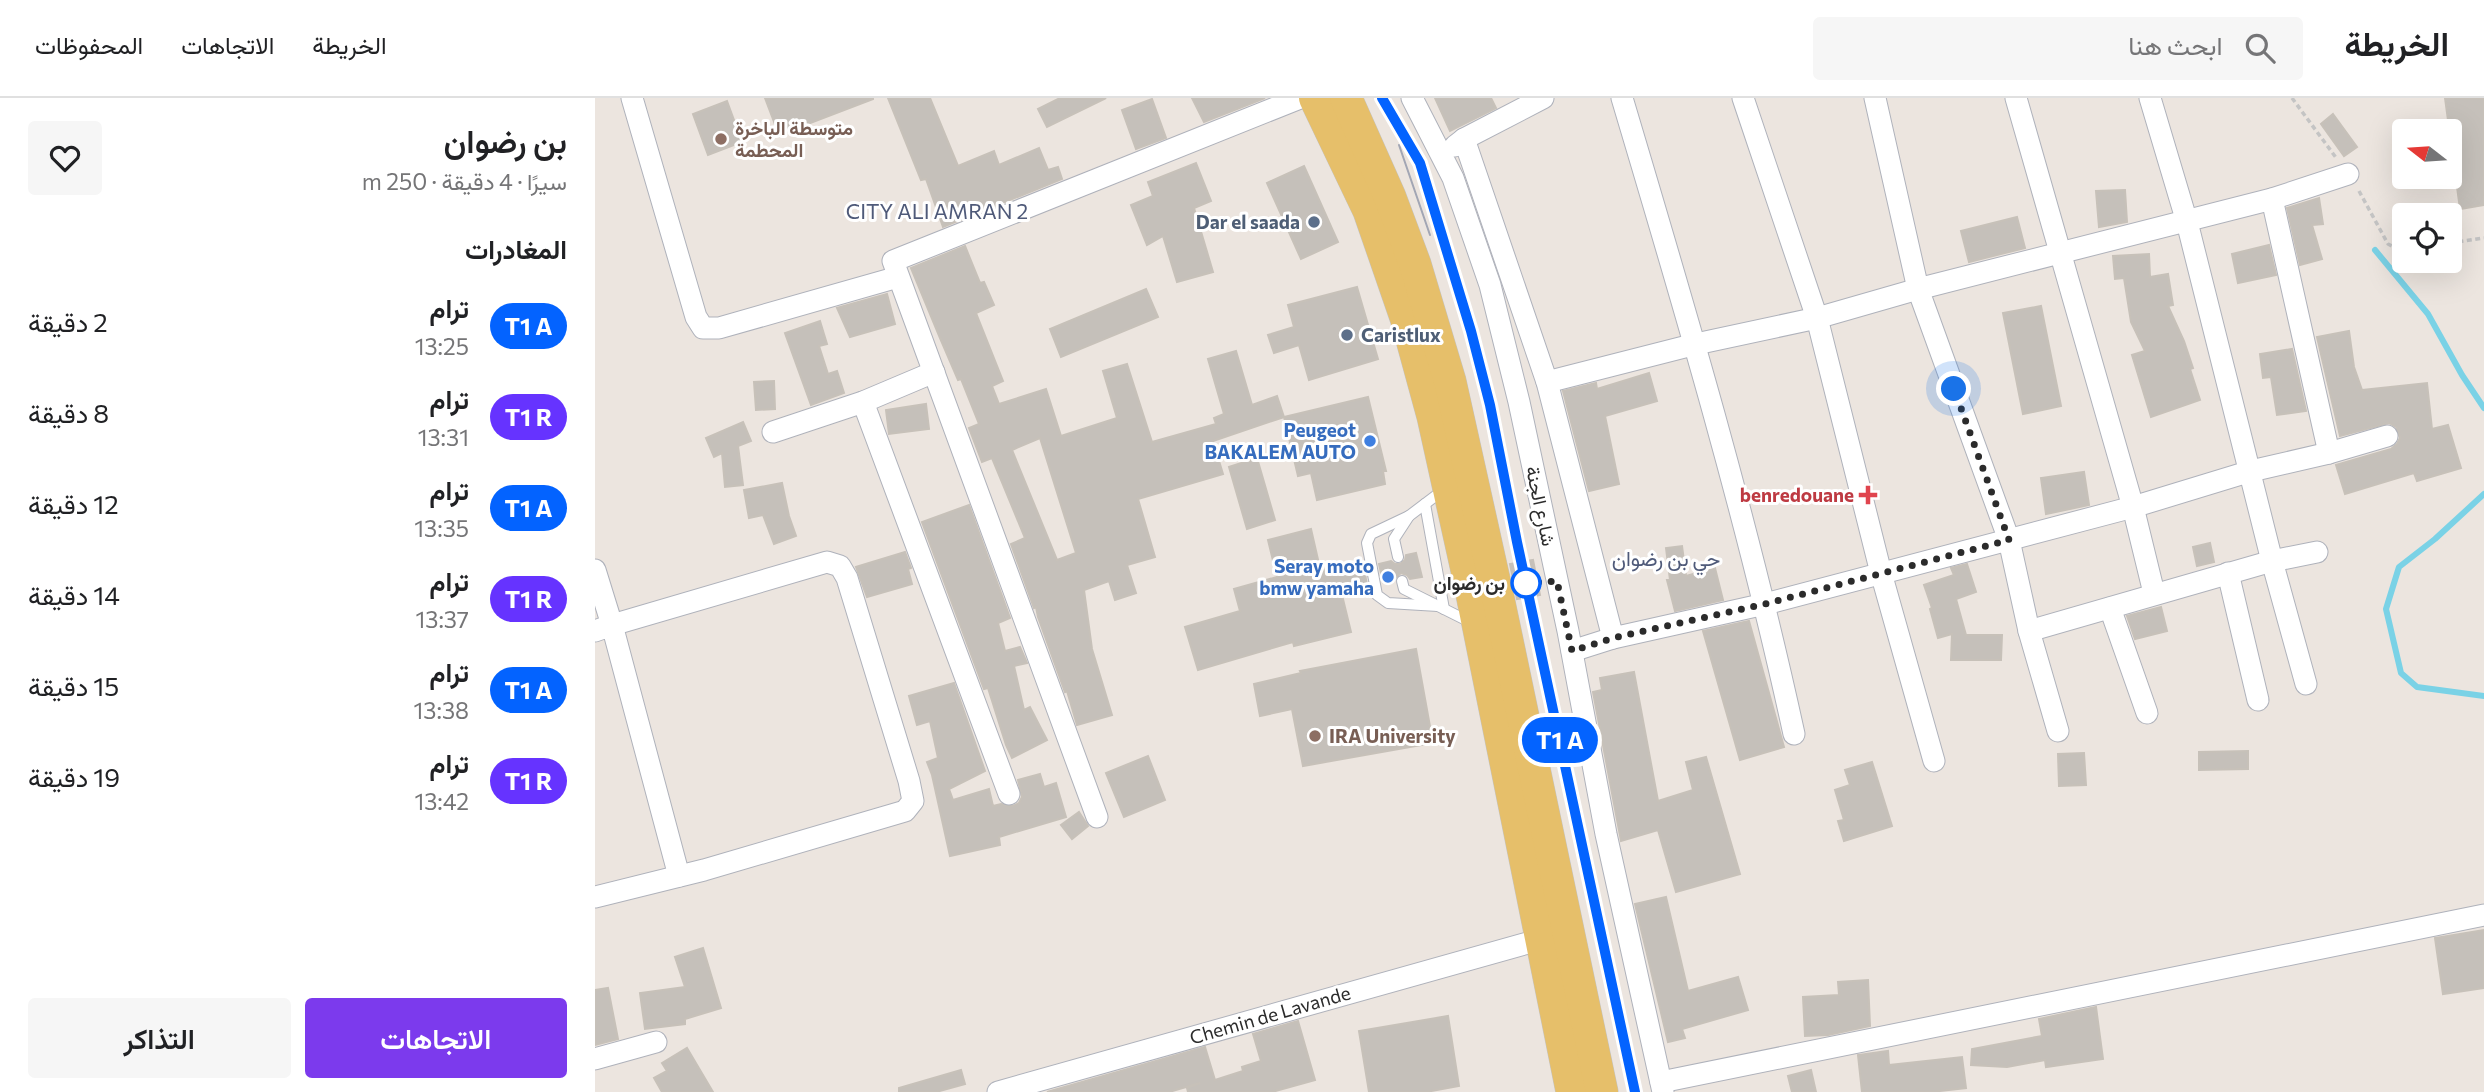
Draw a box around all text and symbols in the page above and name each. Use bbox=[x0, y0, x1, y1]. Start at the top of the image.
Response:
search box bbox=[1813, 17, 2303, 80]
text: الخريطة bbox=[2345, 22, 2449, 63]
text: ابحث هنا bbox=[2128, 29, 2223, 60]
icon: search bbox=[2241, 29, 2279, 67]
text: المحفوظات bbox=[35, 30, 143, 59]
text: الاتجاهات bbox=[181, 30, 274, 59]
text: الخريطة bbox=[312, 30, 387, 59]
place label: متوسطة الباخرة المحطمة bbox=[735, 116, 853, 161]
text: بن رضوان bbox=[444, 119, 567, 160]
north arrow bbox=[2392, 119, 2462, 189]
map controls bbox=[2392, 119, 2462, 273]
button: heart bbox=[28, 121, 102, 195]
marker: متوسطة الباخرة المحطمة bbox=[713, 131, 729, 147]
text: سيرًا · 4 دقيقة · 250 m bbox=[362, 167, 567, 195]
district label: CITY ALI AMRAN 2 bbox=[846, 198, 1028, 223]
button: locate bbox=[2392, 203, 2462, 273]
place label: Dar el saada bbox=[1196, 210, 1300, 233]
marker: Dar el saada bbox=[1306, 214, 1322, 230]
text: المغادرات bbox=[465, 233, 567, 264]
text: ترام bbox=[430, 292, 469, 323]
text: 2 دقيقة bbox=[28, 306, 108, 337]
text: T1 A bbox=[504, 311, 553, 340]
place label: Caristlux bbox=[1361, 323, 1441, 346]
marker: Caristlux bbox=[1339, 327, 1355, 343]
text: 13:25 bbox=[415, 332, 469, 360]
your location bbox=[1936, 371, 1971, 406]
text: ترام bbox=[430, 383, 469, 414]
text: 8 دقيقة bbox=[28, 397, 109, 428]
text: T1 R bbox=[505, 402, 552, 431]
place label: Peugeot BAKALEM AUTO bbox=[1204, 418, 1356, 463]
text: 13:31 bbox=[418, 423, 469, 451]
marker: Peugeot BAKALEM AUTO bbox=[1362, 433, 1378, 449]
street label: شارع الجنة bbox=[1520, 464, 1561, 548]
text: ترام bbox=[430, 474, 469, 505]
place label: benredouane bbox=[1740, 483, 1854, 506]
marker: benredouane bbox=[1860, 487, 1876, 503]
text: 12 دقيقة bbox=[28, 488, 119, 519]
text: T1 A bbox=[504, 493, 553, 522]
text: 13:35 bbox=[414, 514, 469, 542]
district label: حي بن رضوان bbox=[1612, 545, 1720, 576]
place label: Seray moto bmw yamaha bbox=[1259, 554, 1374, 599]
text: ترام bbox=[430, 565, 469, 596]
marker: بن رضوان bbox=[1511, 568, 1541, 598]
marker: Seray moto bmw yamaha bbox=[1380, 569, 1396, 585]
place label: بن رضوان bbox=[1433, 571, 1505, 596]
text: 14 دقيقة bbox=[28, 579, 120, 610]
text: T1 R bbox=[505, 584, 552, 613]
text: 13:37 bbox=[415, 605, 469, 633]
text: ترام bbox=[430, 656, 469, 687]
text: 15 دقيقة bbox=[28, 670, 119, 701]
text: T1 A bbox=[504, 675, 553, 704]
text: 13:38 bbox=[414, 696, 469, 724]
line badge: T1 A bbox=[1511, 717, 1609, 763]
place label: IRA University bbox=[1329, 724, 1456, 747]
text: T1 A bbox=[1536, 725, 1584, 754]
marker: IRA University bbox=[1307, 728, 1323, 744]
text: ترام bbox=[430, 747, 469, 778]
text: 19 دقيقة bbox=[28, 761, 120, 792]
text: T1 R bbox=[505, 766, 552, 795]
text: 13:42 bbox=[414, 787, 469, 815]
street label: Chemin de Lavande bbox=[1187, 981, 1353, 1049]
button: التذاكر bbox=[28, 998, 291, 1078]
button: الاتجاهات bbox=[305, 998, 567, 1078]

